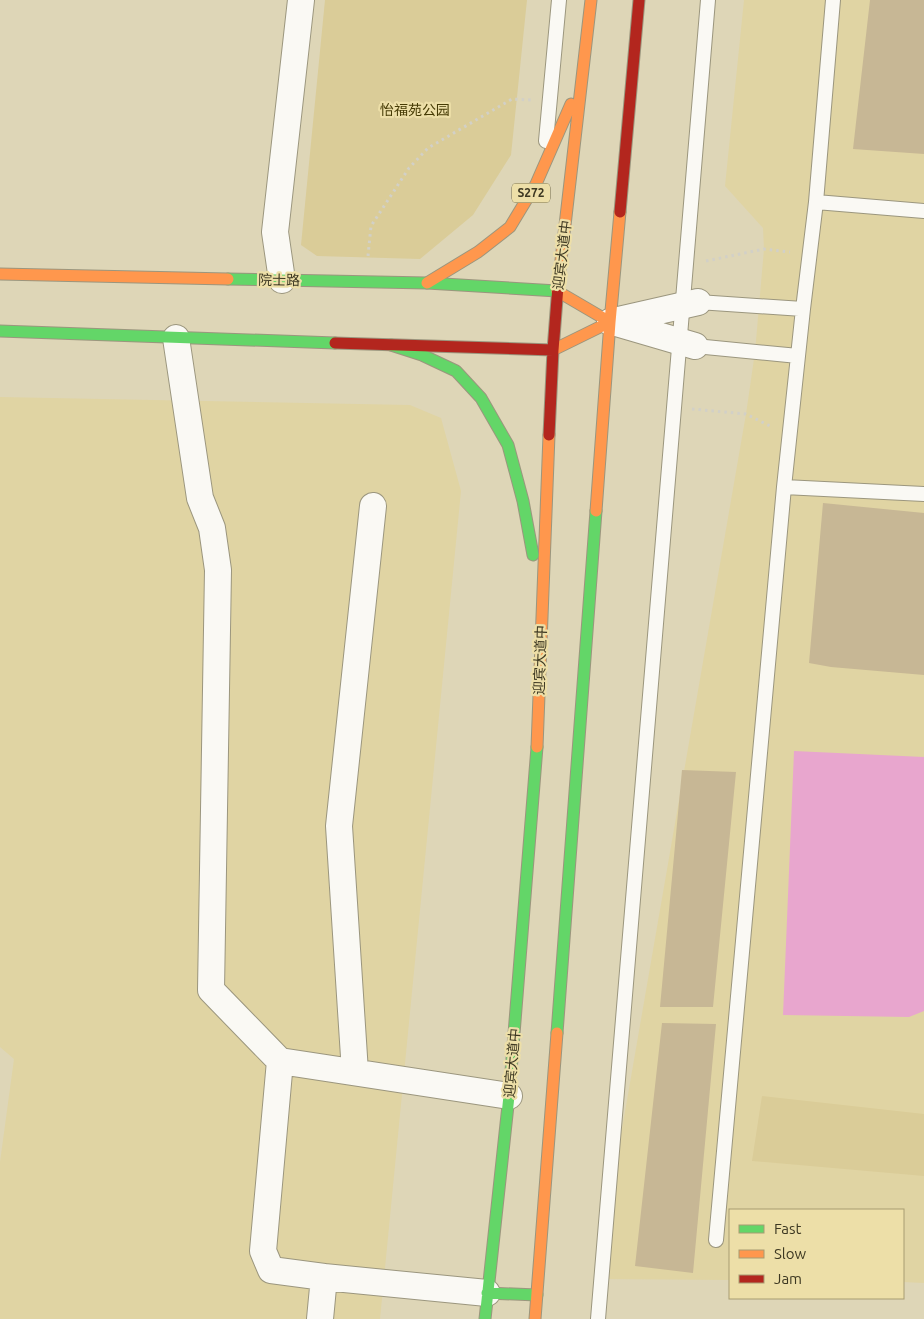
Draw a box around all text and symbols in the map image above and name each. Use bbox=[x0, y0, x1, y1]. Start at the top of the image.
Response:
park label: 怡福苑公园 bbox=[380, 102, 450, 118]
road number: S272 bbox=[512, 184, 550, 202]
street label: 迎宾大道中 bbox=[550, 219, 574, 291]
street label: 院士路 bbox=[258, 272, 300, 288]
street label: 迎宾大道中 bbox=[531, 625, 549, 695]
street label: 迎宾大道中 bbox=[501, 1027, 523, 1099]
legend bbox=[729, 1209, 904, 1299]
text: Fast bbox=[774, 1220, 802, 1237]
text: Slow bbox=[774, 1245, 807, 1262]
text: Jam bbox=[774, 1270, 802, 1287]

